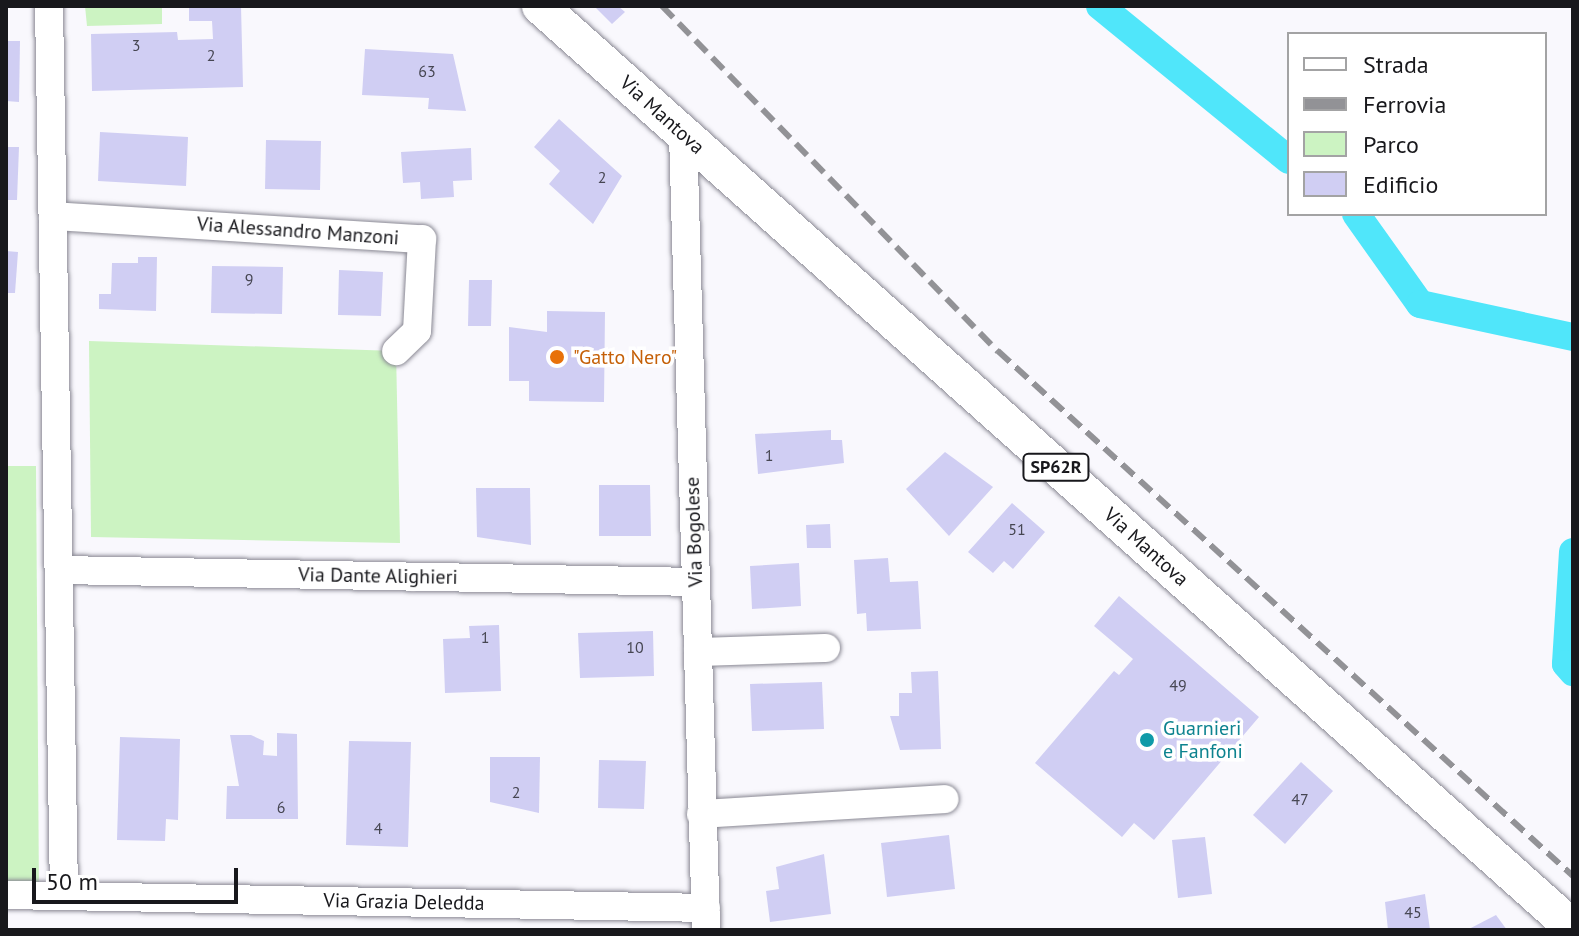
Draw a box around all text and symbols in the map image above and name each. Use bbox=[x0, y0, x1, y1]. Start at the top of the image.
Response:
legend bbox=[1287, 32, 1547, 216]
house number: 3 bbox=[132, 35, 140, 55]
house number: 2 bbox=[207, 45, 215, 65]
text: Strada bbox=[1363, 49, 1429, 80]
house number: 63 bbox=[418, 61, 436, 81]
street label: Via Mantova bbox=[615, 71, 709, 159]
text: Ferrovia bbox=[1363, 89, 1446, 120]
text: Parco bbox=[1363, 129, 1419, 160]
house number: 2 bbox=[598, 167, 606, 187]
text: Edificio bbox=[1363, 169, 1438, 200]
street label: Via Alessandro Manzoni bbox=[196, 212, 400, 250]
house number: 9 bbox=[245, 269, 253, 289]
place label: "Gatto Nero" bbox=[573, 345, 677, 369]
marker: "Gatto Nero" bbox=[548, 348, 566, 366]
house number: 1 bbox=[765, 445, 773, 465]
road number: SP62R bbox=[1022, 453, 1090, 481]
street label: Via Bogolese bbox=[680, 476, 708, 588]
street label: Via Mantova bbox=[1099, 503, 1193, 591]
house number: 51 bbox=[1008, 519, 1026, 539]
street label: Via Dante Alighieri bbox=[298, 563, 458, 589]
house number: 1 bbox=[481, 627, 489, 647]
house number: 10 bbox=[626, 637, 644, 657]
house number: 49 bbox=[1169, 675, 1187, 695]
place label: Guarnieri e Fanfoni bbox=[1163, 716, 1243, 763]
marker: Guarnieri e Fanfoni bbox=[1138, 731, 1156, 749]
house number: 2 bbox=[512, 782, 520, 802]
house number: 47 bbox=[1291, 789, 1309, 809]
house number: 6 bbox=[277, 797, 285, 817]
house number: 4 bbox=[374, 818, 382, 838]
scale bar bbox=[36, 852, 242, 902]
text: 50 m bbox=[46, 866, 98, 897]
street label: Via Grazia Deledda bbox=[323, 889, 485, 915]
house number: 45 bbox=[1404, 902, 1422, 922]

